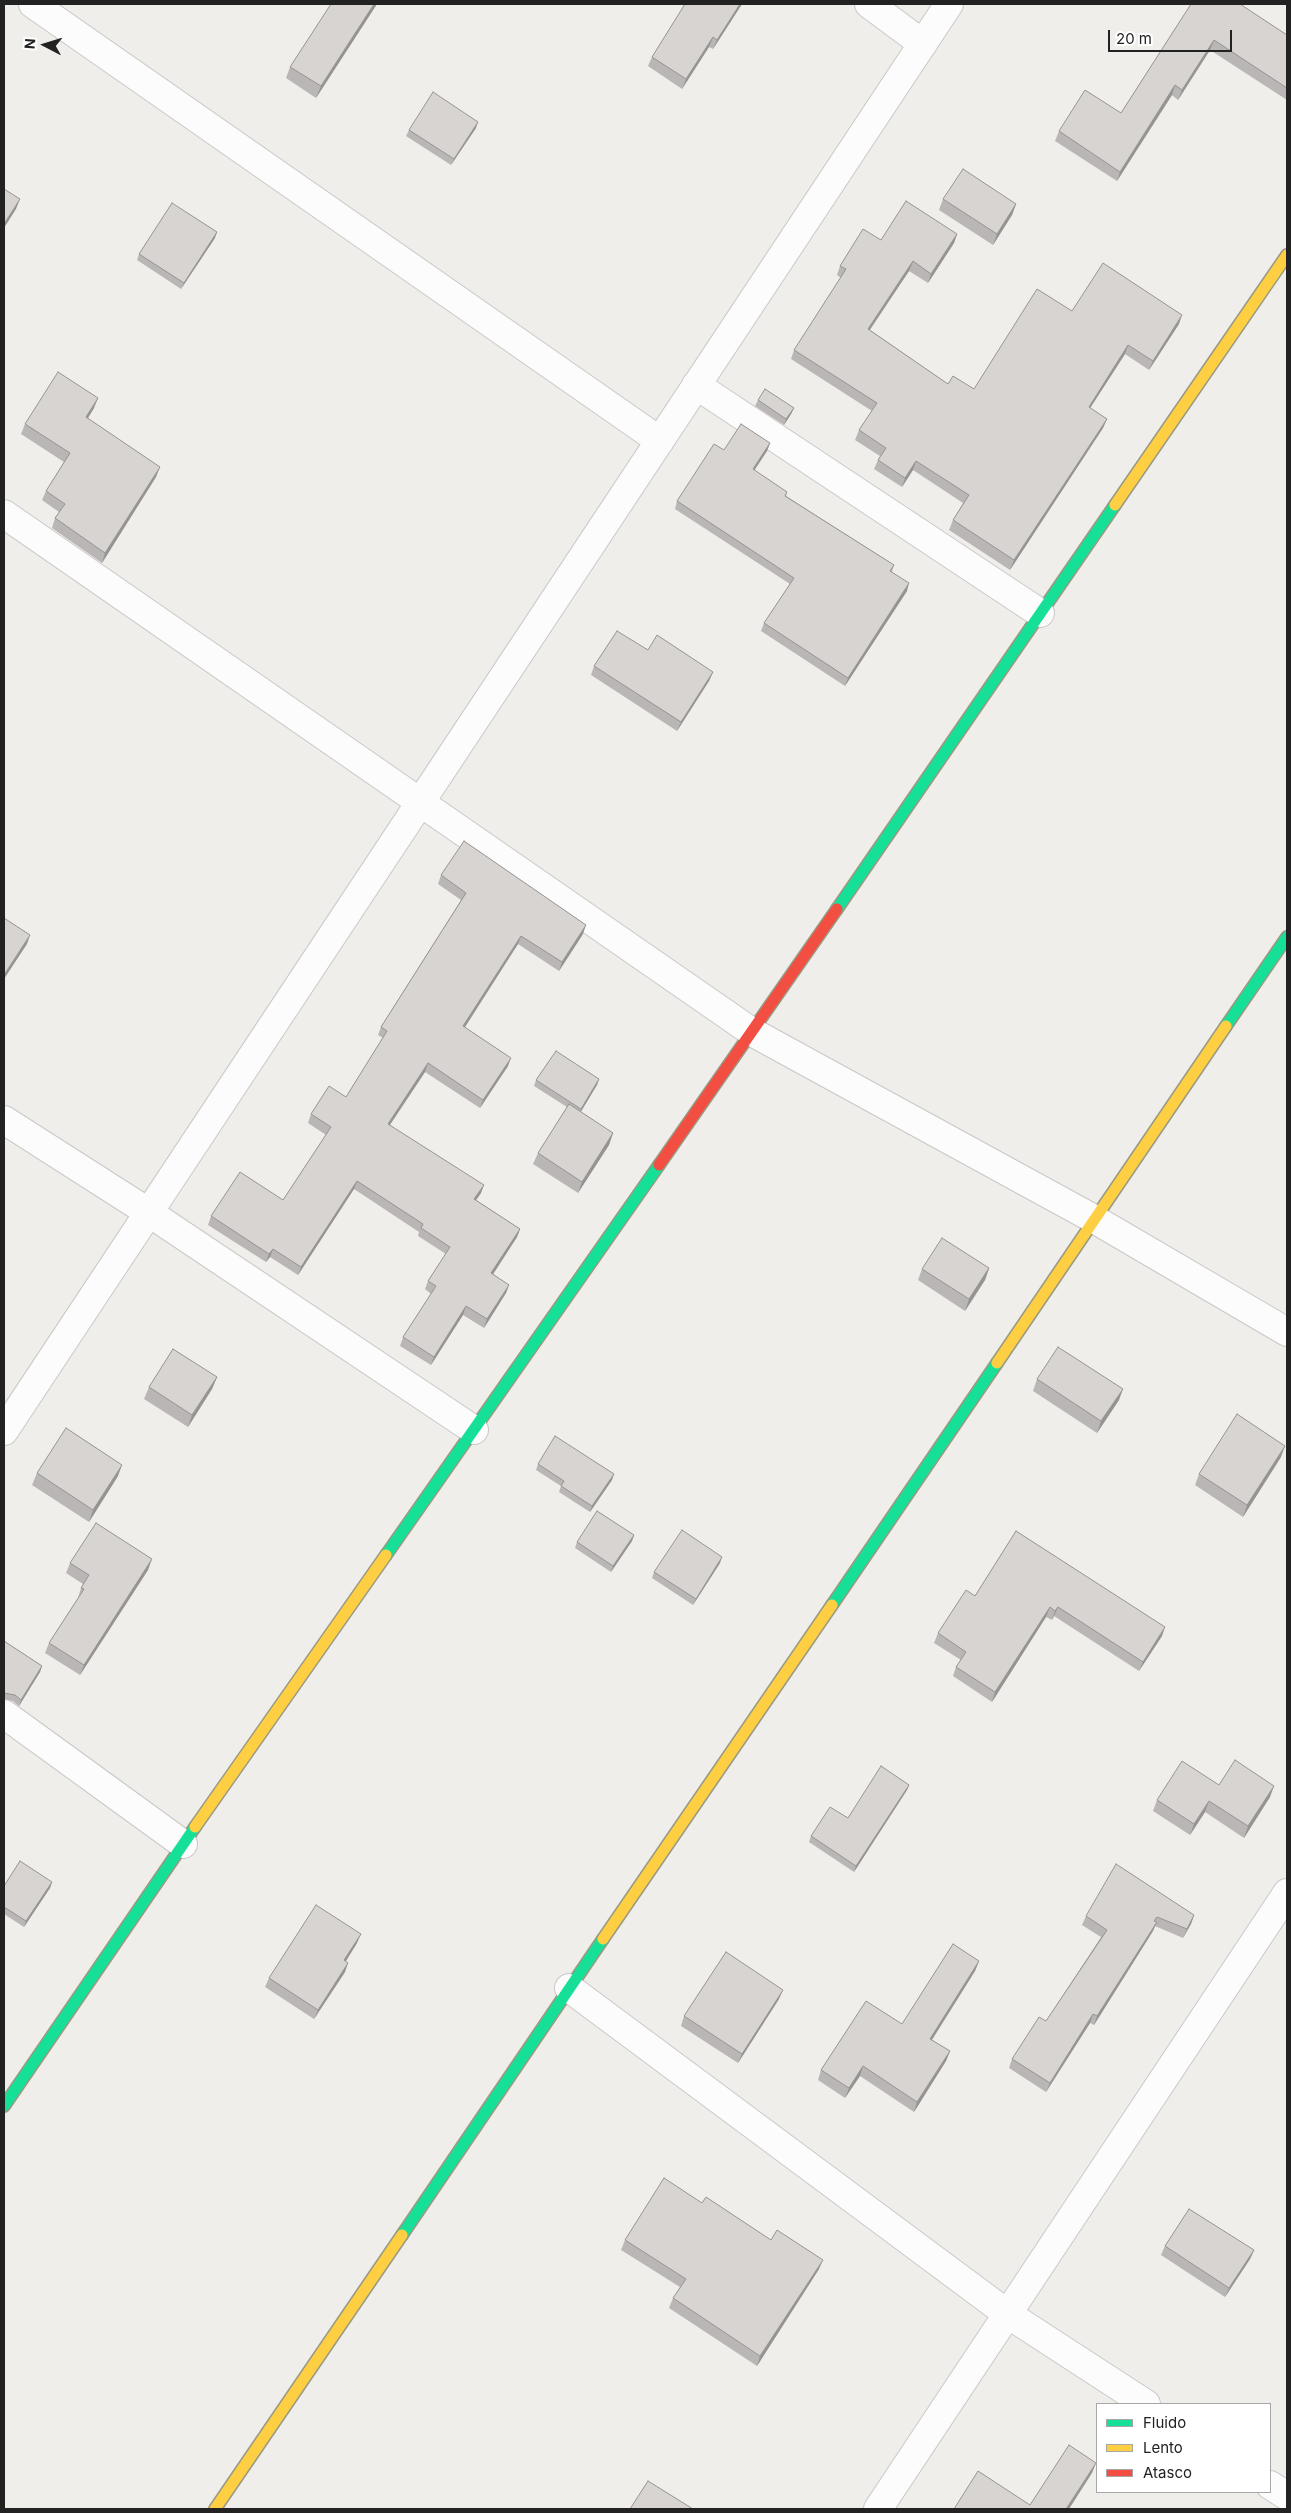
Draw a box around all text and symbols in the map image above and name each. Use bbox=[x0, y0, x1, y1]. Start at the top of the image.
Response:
north arrow bbox=[20, 20, 70, 70]
scale bar bbox=[1111, 20, 1235, 52]
text: 20 m bbox=[1116, 29, 1152, 48]
text: N bbox=[21, 38, 38, 50]
legend bbox=[1096, 2403, 1271, 2493]
text: Fluido bbox=[1143, 2413, 1186, 2432]
text: Lento bbox=[1143, 2438, 1183, 2457]
text: Atasco bbox=[1143, 2463, 1192, 2482]

